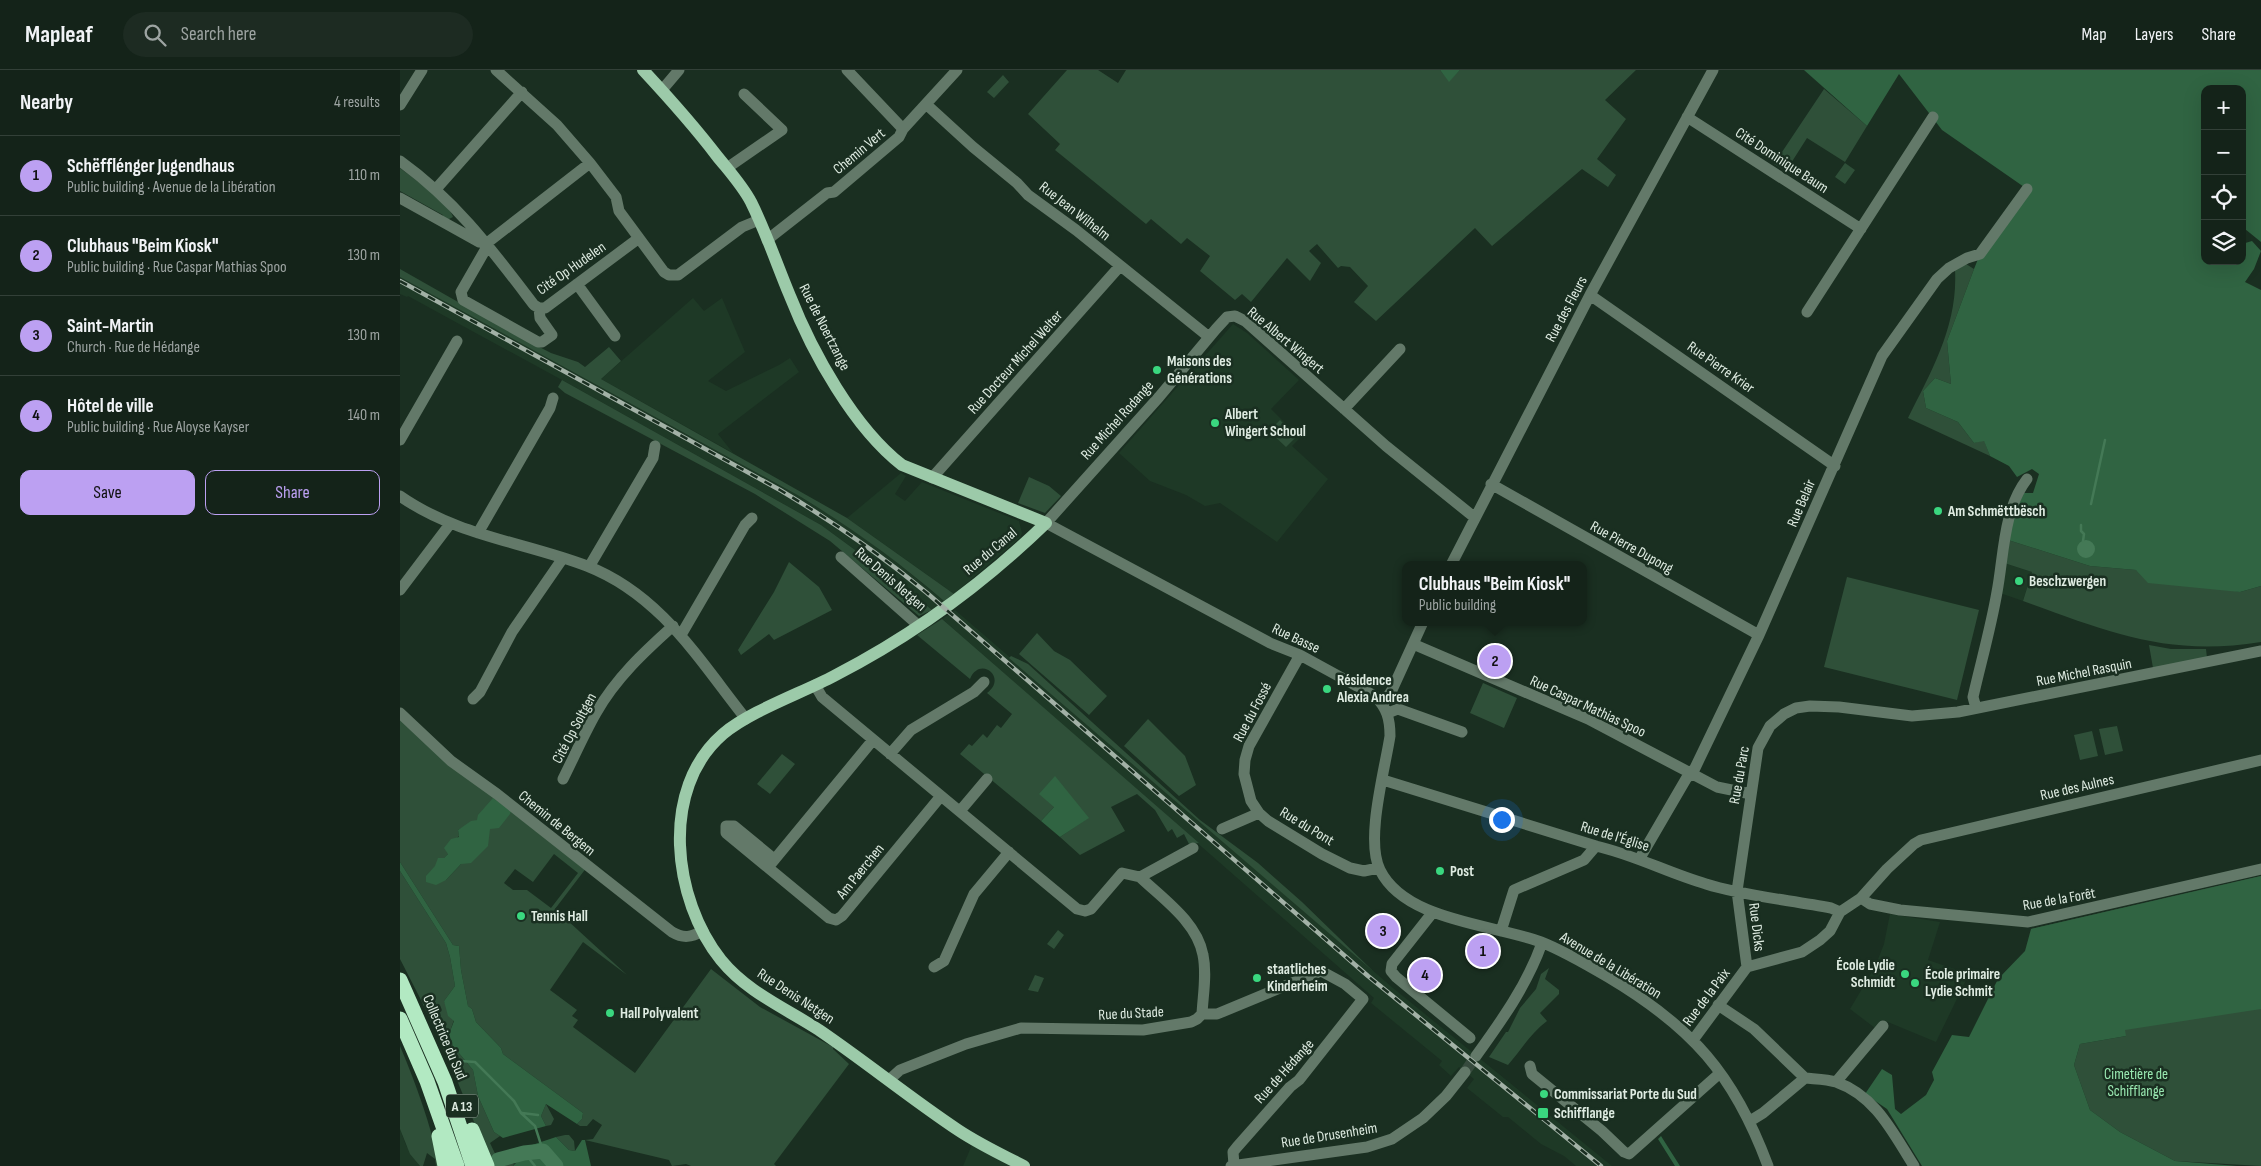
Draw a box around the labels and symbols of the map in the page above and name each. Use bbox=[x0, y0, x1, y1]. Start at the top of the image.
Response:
street label: Cité Dominique Baum bbox=[1731, 123, 1832, 198]
street label: Chemin Vert bbox=[829, 124, 890, 179]
street label: Rue Jean Wilhelm bbox=[1035, 178, 1114, 245]
street label: Cité Op Hudelen bbox=[533, 238, 610, 299]
street label: Rue des Fleurs bbox=[1541, 273, 1592, 345]
street label: Rue de Noertzange bbox=[795, 281, 855, 374]
street label: Rue Albert Wingert bbox=[1243, 303, 1328, 378]
street label: Rue Docteur Michel Welter bbox=[964, 306, 1067, 418]
street label: Rue Pierre Krier bbox=[1683, 337, 1759, 398]
place label: Maisons des Générations bbox=[1167, 352, 1232, 388]
marker: Maisons des Générations bbox=[1151, 364, 1163, 376]
street label: Rue Michel Rodange bbox=[1077, 377, 1158, 464]
place label: Albert Wingert Schoul bbox=[1224, 405, 1306, 441]
marker: Albert Wingert Schoul bbox=[1209, 417, 1221, 429]
street label: Rue Belair bbox=[1783, 476, 1820, 530]
place label: Am Schmëttbësch bbox=[1947, 502, 2045, 521]
marker: Am Schmëttbësch bbox=[1932, 505, 1944, 517]
street label: Rue Pierre Dupong bbox=[1587, 517, 1677, 578]
street label: Rue du Canal bbox=[960, 523, 1021, 579]
street label: Rue Denis Netgen bbox=[851, 543, 930, 616]
place label: Beschzwergen bbox=[2029, 572, 2106, 591]
marker: Beschzwergen bbox=[2013, 575, 2025, 587]
street label: Rue Basse bbox=[1269, 619, 1323, 658]
pin: 2 bbox=[1479, 642, 1511, 680]
street label: Rue Michel Rasquin bbox=[2035, 654, 2133, 691]
place label: Résidence Alexia Andrea bbox=[1336, 671, 1409, 707]
street label: Rue Caspar Mathias Spoo bbox=[1527, 671, 1649, 742]
street label: Rue du Fossé bbox=[1229, 679, 1276, 745]
marker: Résidence Alexia Andrea bbox=[1321, 683, 1333, 695]
street label: Cité Op Soltgen bbox=[548, 690, 601, 767]
street label: Rue du Parc bbox=[1725, 745, 1754, 806]
street label: Rue des Aulnes bbox=[2038, 770, 2116, 805]
street label: Chemin de Bergem bbox=[514, 786, 599, 860]
street label: Rue du Pont bbox=[1276, 803, 1338, 850]
your location bbox=[1489, 807, 1515, 833]
street label: Rue de l'Église bbox=[1578, 817, 1652, 856]
street label: Am Paerchen bbox=[832, 840, 888, 904]
place label: Post bbox=[1450, 862, 1474, 881]
marker: Post bbox=[1434, 865, 1446, 877]
street label: Rue de la Forêt bbox=[2021, 884, 2097, 915]
street label: Rue Dicks bbox=[1744, 902, 1769, 952]
place label: Tennis Hall bbox=[531, 907, 588, 926]
marker: Tennis Hall bbox=[515, 910, 527, 922]
pin: 3 bbox=[1367, 912, 1399, 950]
street label: Avenue de la Libération bbox=[1556, 927, 1665, 1003]
pin: 1 bbox=[1467, 932, 1499, 970]
pin: 4 bbox=[1409, 956, 1441, 994]
place label: École Lydie Schmidt bbox=[1836, 956, 1895, 992]
place label: staatliches Kinderheim bbox=[1267, 960, 1328, 996]
street label: Rue Denis Netgen bbox=[753, 964, 838, 1029]
street label: Rue de la Paix bbox=[1678, 964, 1735, 1030]
place label: École primaire Lydie Schmit bbox=[1925, 965, 2000, 1001]
marker: École Lydie Schmidt bbox=[1899, 968, 1911, 980]
marker: staatliches Kinderheim bbox=[1251, 972, 1263, 984]
marker: École primaire Lydie Schmit bbox=[1909, 977, 1921, 989]
street label: Collectrice du Sud bbox=[418, 992, 471, 1083]
street label: Rue du Stade bbox=[1098, 1002, 1164, 1025]
place label: Hall Polyvalent bbox=[620, 1004, 699, 1023]
marker: Hall Polyvalent bbox=[604, 1007, 616, 1019]
street label: Rue de Hédange bbox=[1250, 1035, 1318, 1108]
park label: Cimetière de Schifflange bbox=[2104, 1065, 2168, 1101]
place label: Commissariat Porte du Sud bbox=[1554, 1085, 1697, 1104]
marker: Commissariat Porte du Sud bbox=[1538, 1088, 1550, 1100]
road number: A 13 bbox=[446, 1094, 478, 1118]
place label: Schifflange bbox=[1554, 1104, 1615, 1123]
marker: Schifflange bbox=[1536, 1106, 1550, 1120]
street label: Rue de Drusenheim bbox=[1280, 1119, 1378, 1152]

